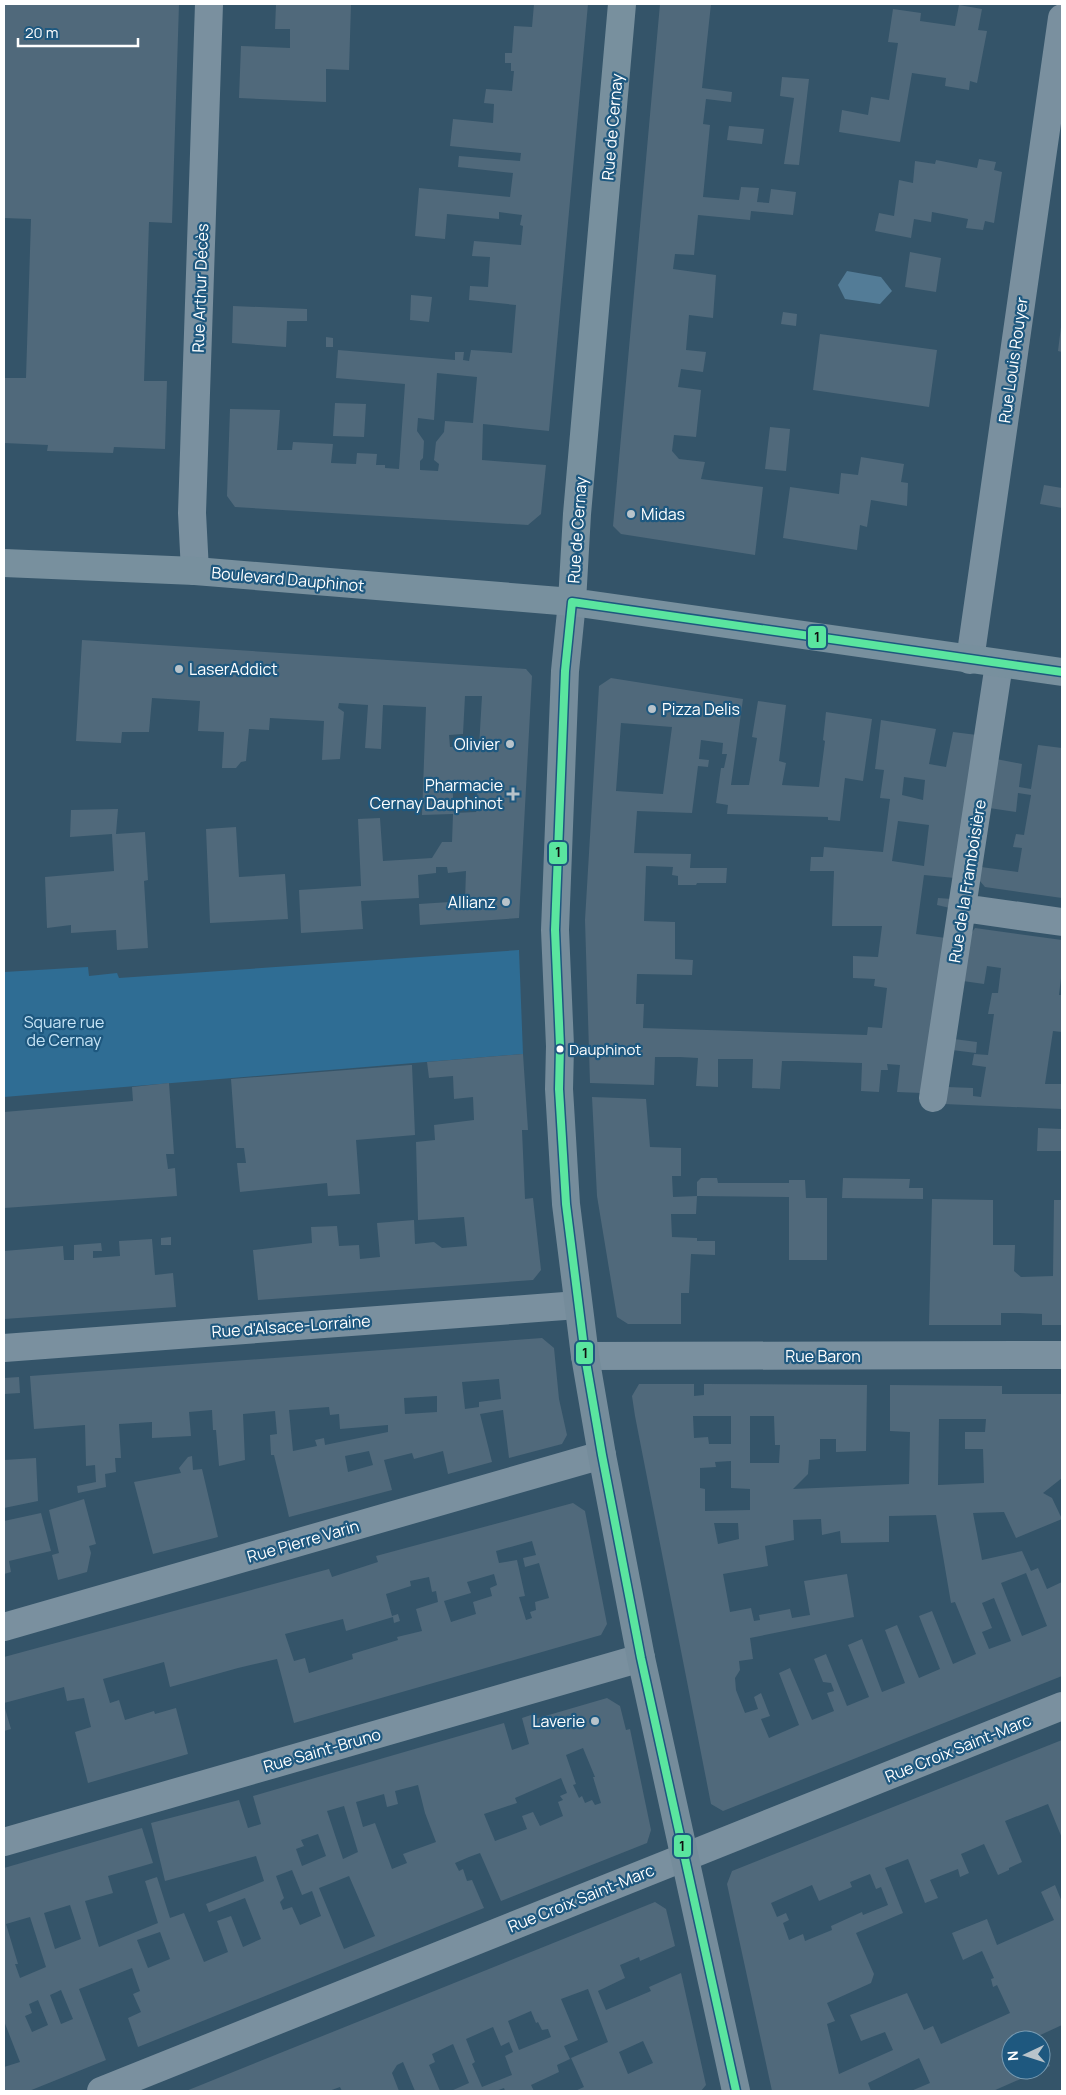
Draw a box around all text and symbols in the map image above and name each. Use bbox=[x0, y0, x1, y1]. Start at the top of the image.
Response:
scale bar bbox=[18, 15, 138, 47]
text: 20 m bbox=[25, 22, 58, 43]
street label: Rue de Cernay bbox=[596, 72, 628, 181]
street label: Rue Arthur Décès bbox=[187, 223, 213, 353]
street label: Rue Louis Rouyer bbox=[993, 295, 1033, 424]
street label: Rue de Cernay bbox=[562, 475, 592, 584]
place label: Midas bbox=[641, 503, 685, 525]
marker: Midas bbox=[625, 508, 637, 520]
street label: Boulevard Dauphinot bbox=[211, 561, 365, 597]
line badge: 1 bbox=[807, 625, 827, 649]
text: 1 bbox=[814, 627, 820, 646]
place label: LaserAddict bbox=[189, 658, 278, 680]
marker: LaserAddict bbox=[173, 663, 185, 675]
place label: Pizza Delis bbox=[662, 698, 740, 720]
marker: Pizza Delis bbox=[646, 703, 658, 715]
place label: Olivier bbox=[454, 733, 500, 755]
marker: Olivier bbox=[504, 738, 516, 750]
place label: Pharmacie Cernay Dauphinot bbox=[370, 774, 503, 814]
marker: Pharmacie Cernay Dauphinot bbox=[507, 788, 519, 800]
street label: Rue de la Framboisière bbox=[943, 798, 991, 964]
line badge: 1 bbox=[548, 841, 568, 865]
text: 1 bbox=[555, 842, 561, 861]
place label: Allianz bbox=[448, 891, 496, 913]
marker: Allianz bbox=[500, 896, 512, 908]
park label: Square rue de Cernay bbox=[24, 1011, 104, 1051]
place label: Dauphinot bbox=[569, 1039, 641, 1060]
marker: Dauphinot bbox=[555, 1044, 565, 1054]
street label: Rue d'Alsace-Lorraine bbox=[211, 1309, 371, 1343]
line badge: 1 bbox=[575, 1341, 594, 1365]
text: 1 bbox=[582, 1343, 588, 1362]
street label: Rue Baron bbox=[785, 1345, 861, 1367]
street label: Rue Pierre Varin bbox=[244, 1514, 362, 1568]
street label: Rue Croix Saint-Marc bbox=[882, 1709, 1035, 1787]
place label: Laverie bbox=[532, 1710, 585, 1732]
marker: Laverie bbox=[589, 1715, 601, 1727]
street label: Rue Saint-Bruno bbox=[261, 1723, 383, 1777]
line badge: 1 bbox=[673, 1834, 692, 1858]
text: 1 bbox=[679, 1836, 685, 1855]
street label: Rue Croix Saint-Marc bbox=[505, 1859, 658, 1937]
north arrow bbox=[1001, 2030, 1051, 2080]
text: N bbox=[1003, 2050, 1022, 2062]

